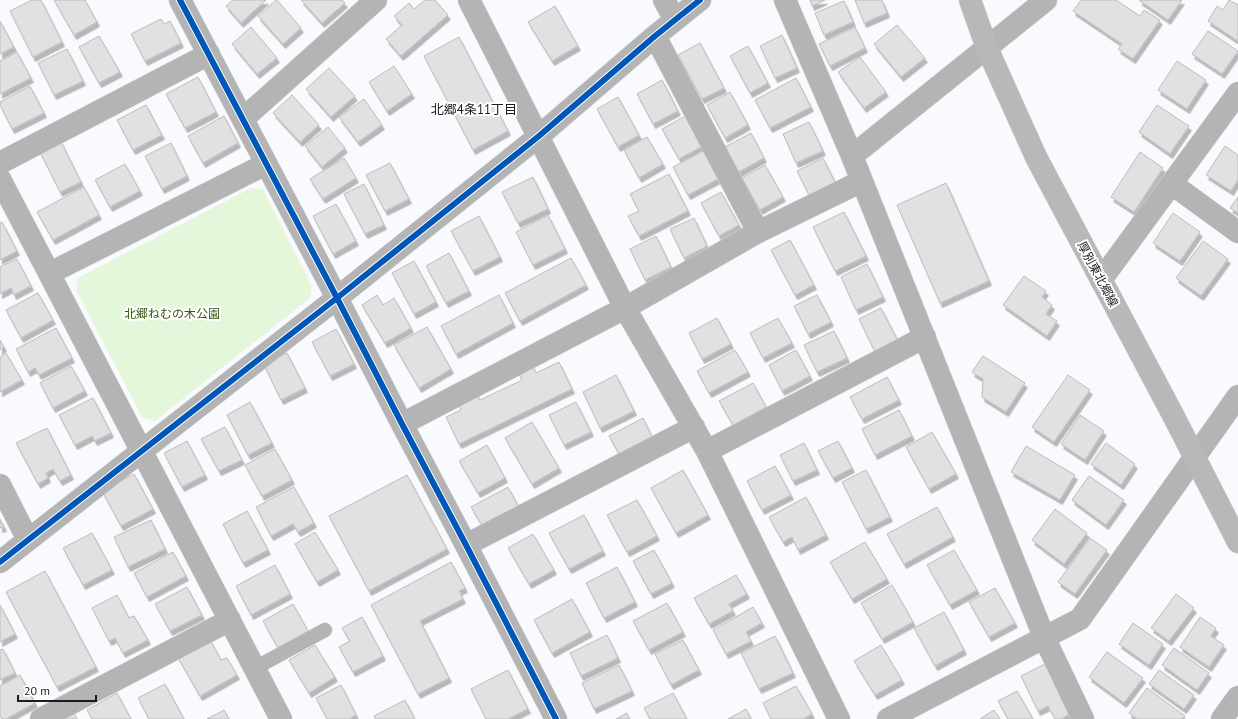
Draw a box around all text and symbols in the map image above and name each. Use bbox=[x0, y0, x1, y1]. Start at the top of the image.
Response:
district label: 北郷4条11丁目 bbox=[431, 101, 517, 118]
street label: 厚別東北郷線 bbox=[1074, 239, 1122, 309]
park label: 北郷ねむの木公園 bbox=[124, 306, 220, 321]
scale bar bbox=[18, 677, 96, 703]
text: 20 m bbox=[24, 683, 50, 698]

